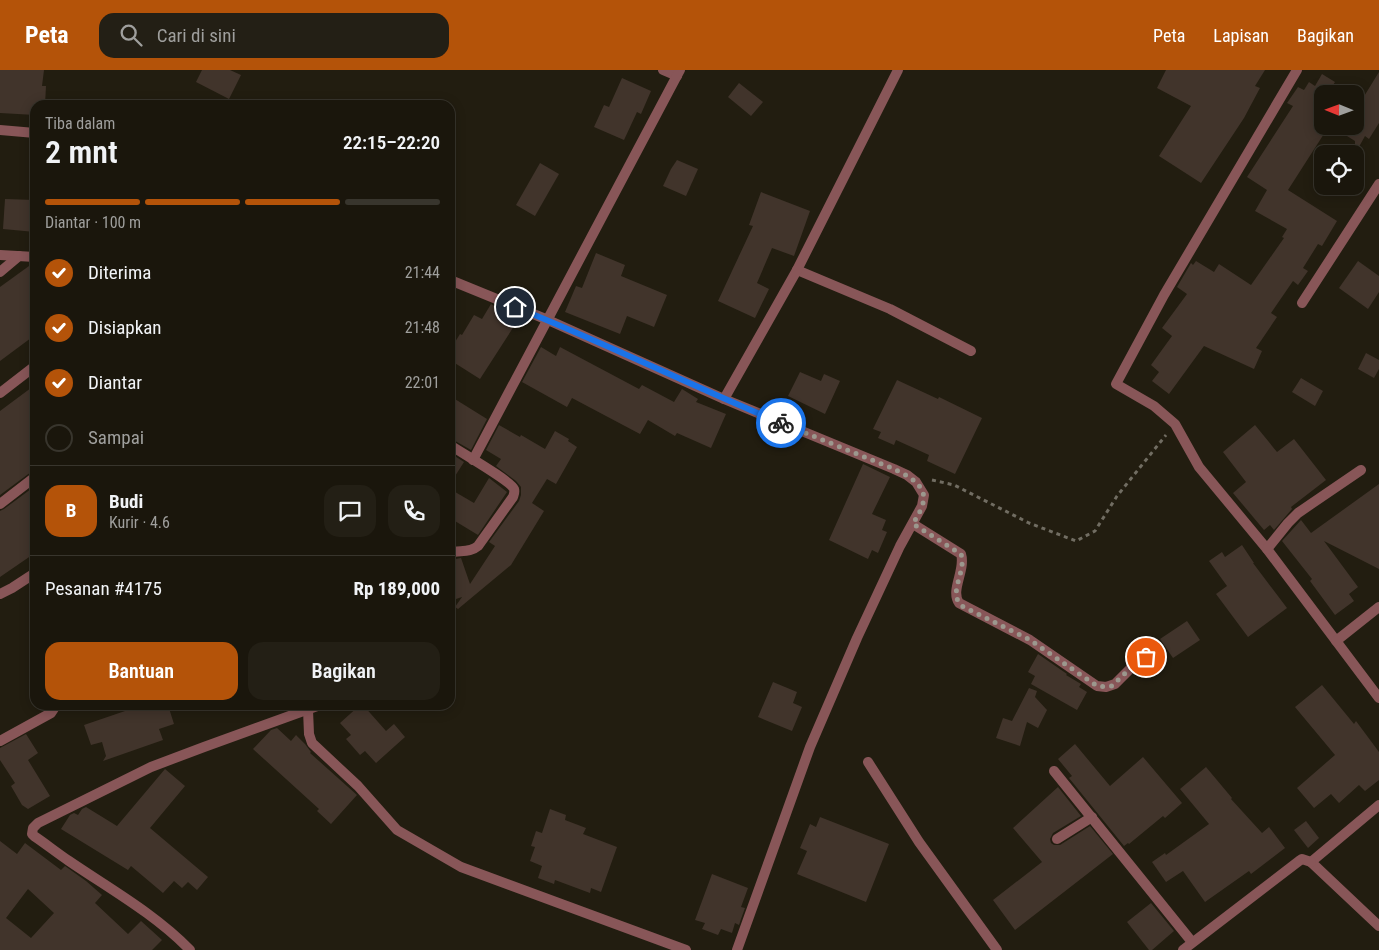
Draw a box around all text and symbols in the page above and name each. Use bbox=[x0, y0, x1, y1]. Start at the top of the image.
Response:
search box bbox=[99, 13, 449, 58]
text: Peta bbox=[25, 21, 69, 49]
icon: search bbox=[117, 21, 145, 49]
text: Cari di sini bbox=[157, 24, 236, 47]
text: Peta bbox=[1153, 25, 1185, 46]
text: Lapisan bbox=[1213, 25, 1269, 46]
text: Bagikan bbox=[1297, 25, 1354, 46]
north arrow bbox=[1314, 85, 1364, 135]
map controls bbox=[1314, 85, 1364, 195]
text: Tiba dalam bbox=[45, 114, 115, 133]
text: 22:15–22:20 bbox=[343, 131, 440, 154]
text: 2 mnt bbox=[45, 133, 118, 171]
button: locate bbox=[1314, 145, 1364, 195]
text: Diantar · 100 m bbox=[45, 213, 141, 232]
icon: check bbox=[45, 259, 73, 287]
text: Diterima bbox=[88, 261, 151, 284]
text: 21:44 bbox=[405, 263, 440, 282]
pin bbox=[494, 286, 536, 328]
icon: home bbox=[501, 293, 529, 321]
icon: check bbox=[45, 314, 73, 342]
text: Disiapkan bbox=[88, 316, 162, 339]
text: 21:48 bbox=[405, 318, 440, 337]
icon: check bbox=[45, 369, 73, 397]
text: Diantar bbox=[88, 371, 142, 394]
text: 22:01 bbox=[405, 373, 440, 392]
courier bbox=[756, 398, 806, 448]
icon: bike bbox=[767, 409, 795, 437]
text: Sampai bbox=[88, 426, 144, 449]
button: chat bbox=[324, 485, 376, 537]
button: phone bbox=[388, 485, 440, 537]
text: Budi bbox=[109, 490, 143, 513]
text: B bbox=[66, 499, 76, 522]
text: Kurir · 4.6 bbox=[109, 513, 170, 532]
text: Pesanan #4175 bbox=[45, 577, 162, 600]
text: Rp 189,000 bbox=[353, 577, 440, 600]
pin bbox=[1125, 636, 1167, 678]
button: Bantuan bbox=[45, 642, 238, 700]
button: Bagikan bbox=[248, 642, 440, 700]
icon: bag bbox=[1132, 643, 1160, 671]

